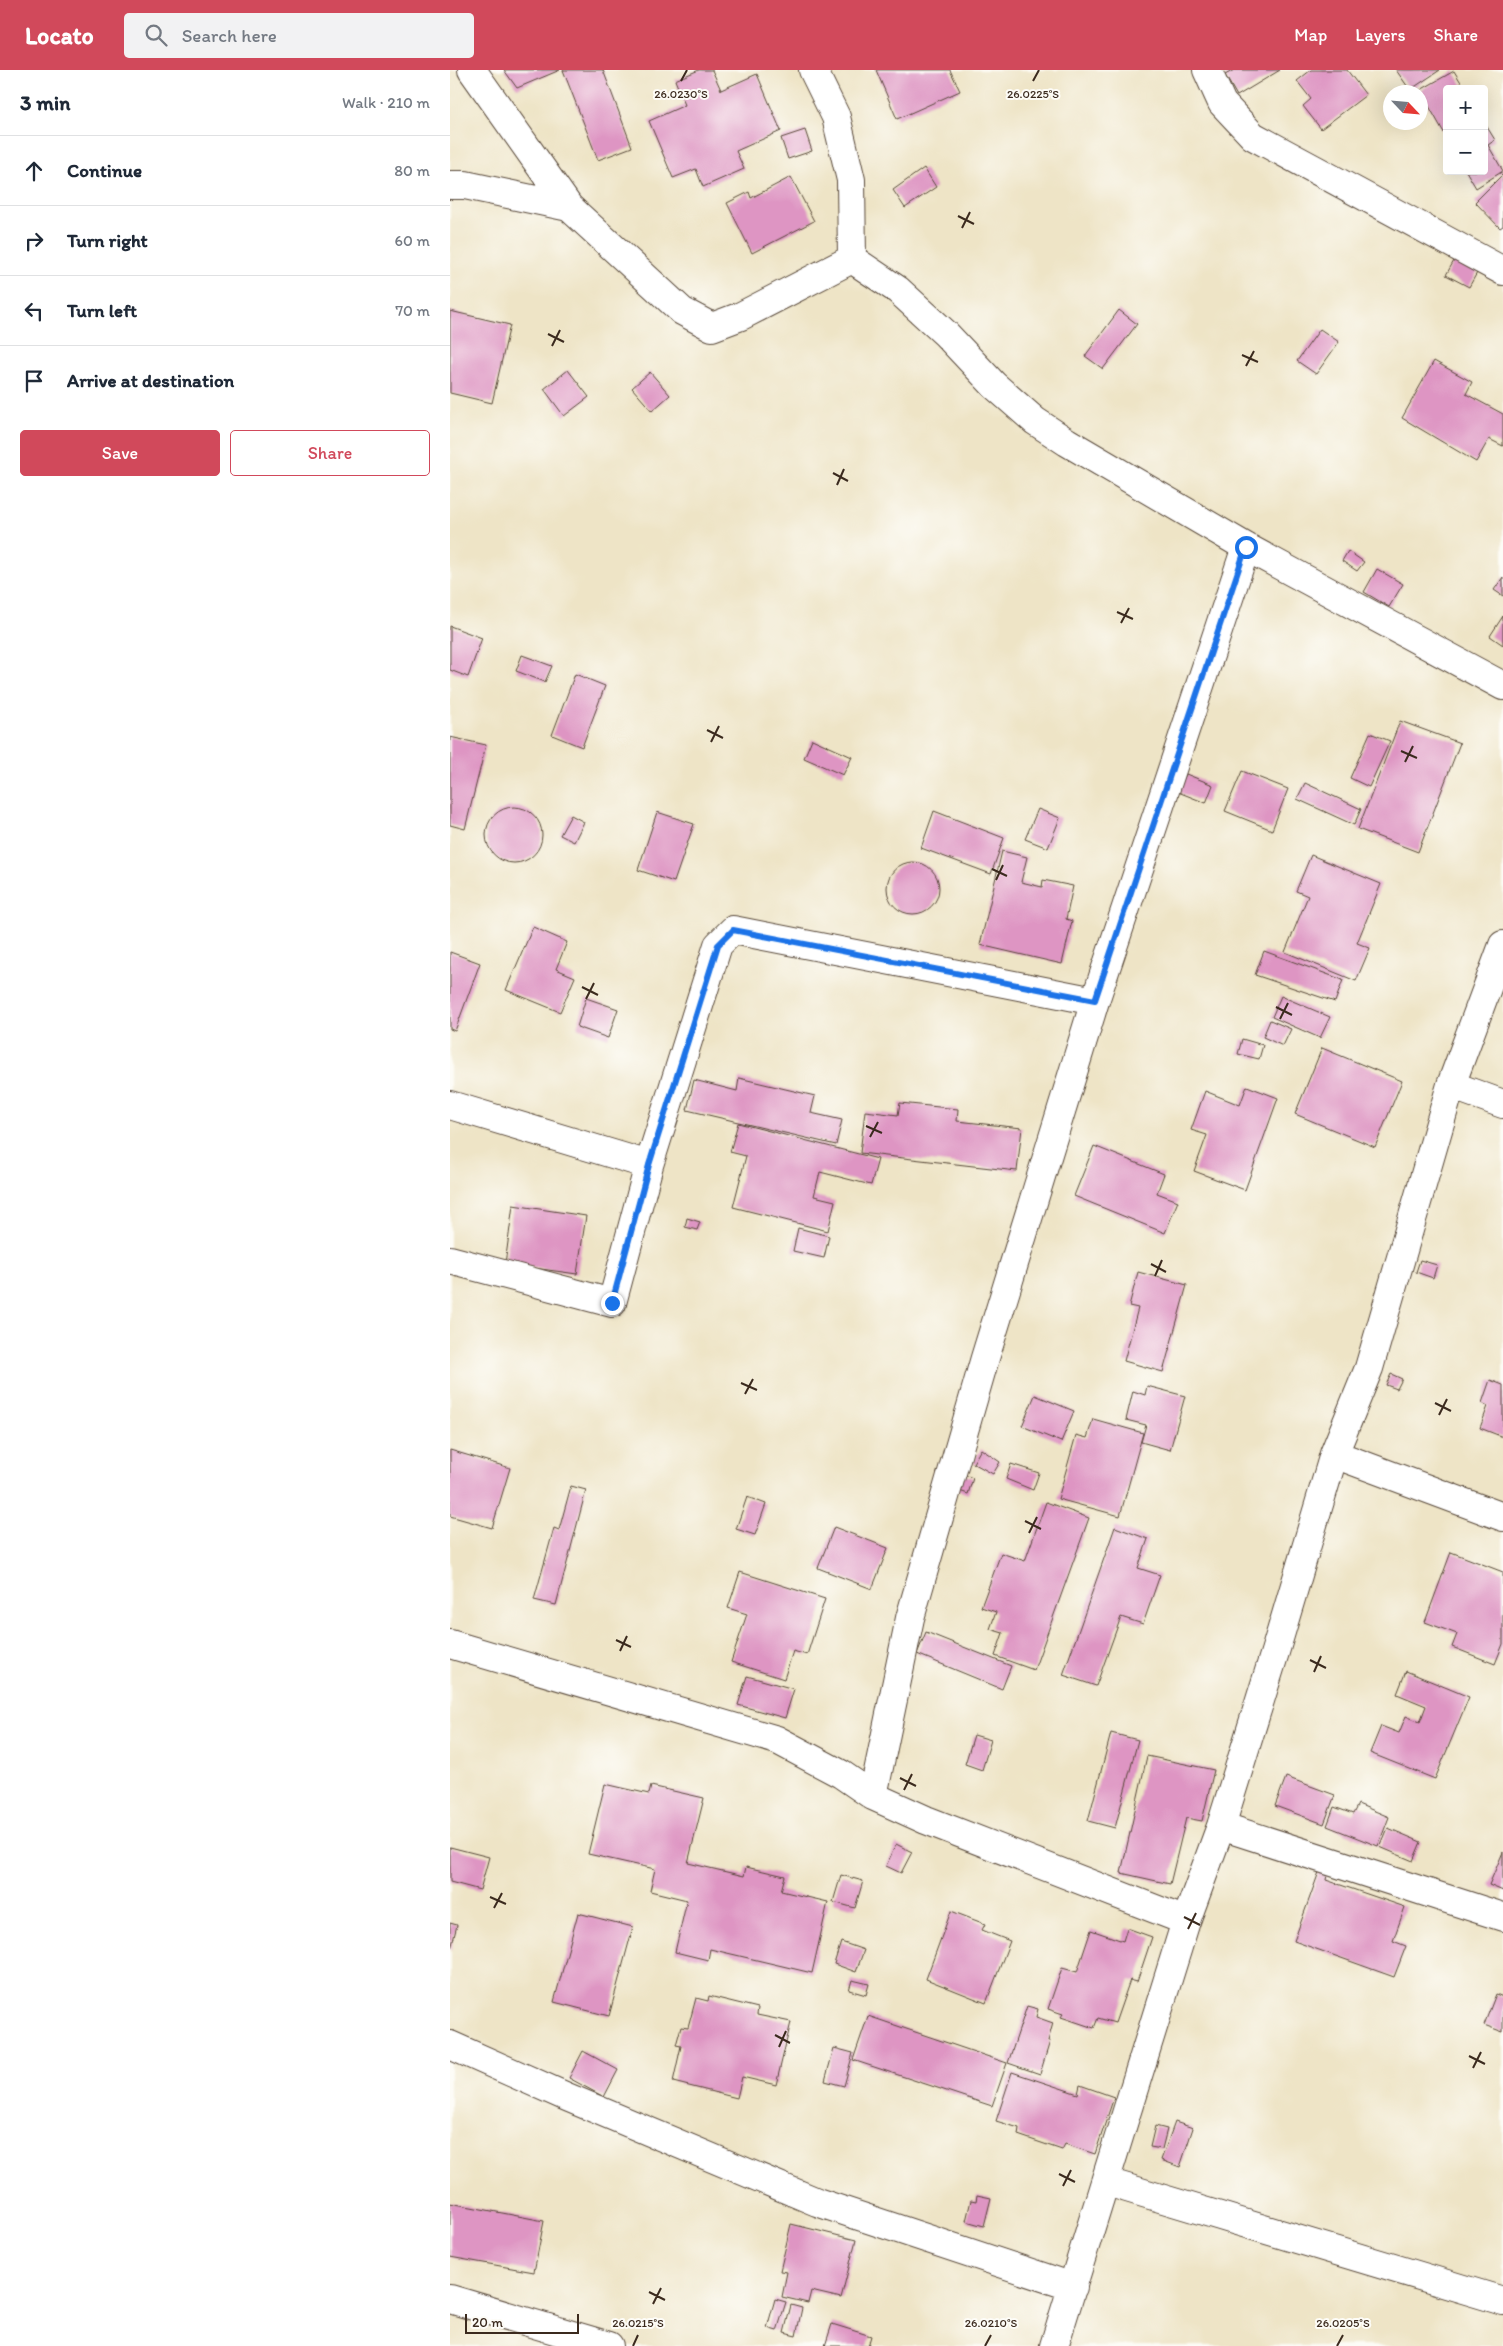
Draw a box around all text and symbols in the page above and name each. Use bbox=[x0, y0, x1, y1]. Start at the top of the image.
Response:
search box bbox=[124, 13, 474, 58]
text: Locato bbox=[25, 21, 94, 50]
icon: search bbox=[142, 21, 170, 49]
text: Search here bbox=[182, 24, 277, 47]
text: Map bbox=[1294, 24, 1327, 46]
text: Layers bbox=[1355, 24, 1405, 46]
text: Share bbox=[1433, 24, 1478, 46]
north arrow bbox=[1383, 85, 1428, 130]
map controls bbox=[1443, 85, 1488, 175]
button: + bbox=[1443, 85, 1488, 130]
text: 26.0230°S bbox=[654, 87, 708, 101]
text: 26.0225°S bbox=[1007, 87, 1059, 101]
text: 3 min bbox=[20, 90, 70, 115]
text: Walk · 210 m bbox=[342, 93, 430, 112]
button: − bbox=[1443, 130, 1488, 175]
icon: ahead bbox=[20, 157, 48, 185]
text: Continue bbox=[67, 159, 142, 182]
text: 80 m bbox=[394, 161, 430, 180]
icon: right bbox=[20, 227, 48, 255]
text: Turn right bbox=[67, 229, 148, 252]
text: 60 m bbox=[395, 231, 430, 250]
icon: left bbox=[20, 297, 48, 325]
text: Turn left bbox=[67, 299, 137, 322]
text: 70 m bbox=[395, 301, 430, 320]
icon: arrive bbox=[20, 367, 48, 395]
text: Arrive at destination bbox=[67, 369, 234, 392]
button: Save bbox=[20, 430, 220, 476]
button: Share bbox=[230, 430, 430, 476]
route start bbox=[1235, 536, 1258, 559]
route end bbox=[601, 1292, 624, 1315]
scale bar bbox=[465, 2311, 579, 2334]
text: 20 m bbox=[472, 2314, 503, 2331]
text: 26.0215°S bbox=[612, 2316, 664, 2330]
text: 26.0210°S bbox=[965, 2316, 1018, 2330]
text: 26.0205°S bbox=[1316, 2316, 1370, 2330]

